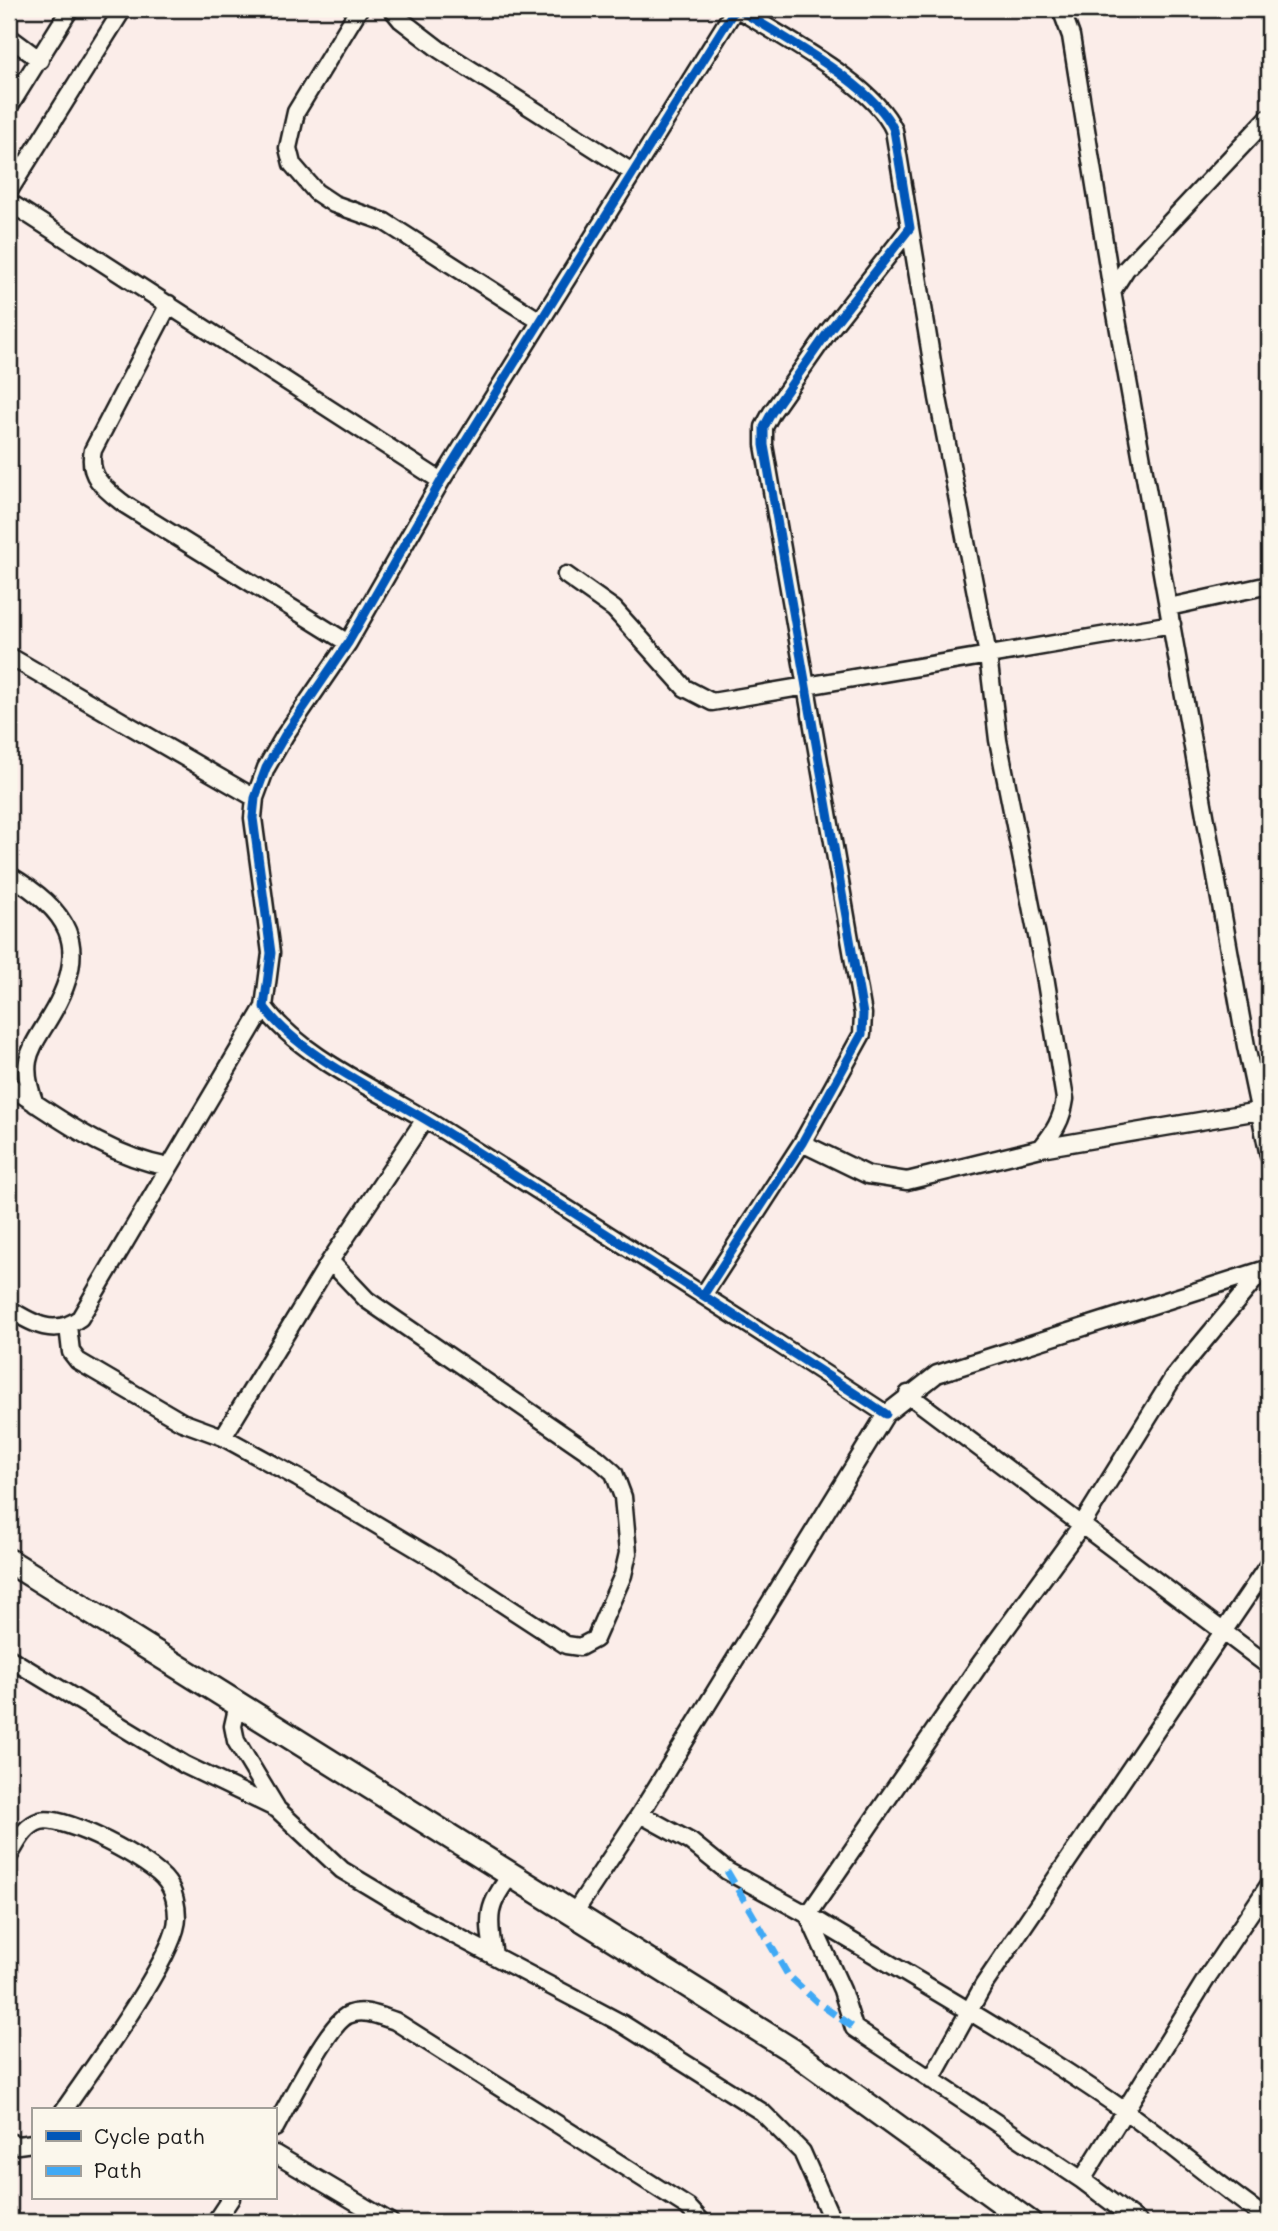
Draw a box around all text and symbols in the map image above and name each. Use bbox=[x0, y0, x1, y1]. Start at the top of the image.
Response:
legend bbox=[32, 2108, 276, 2200]
text: Cycle path bbox=[94, 2122, 204, 2149]
text: Path bbox=[94, 2156, 141, 2183]

